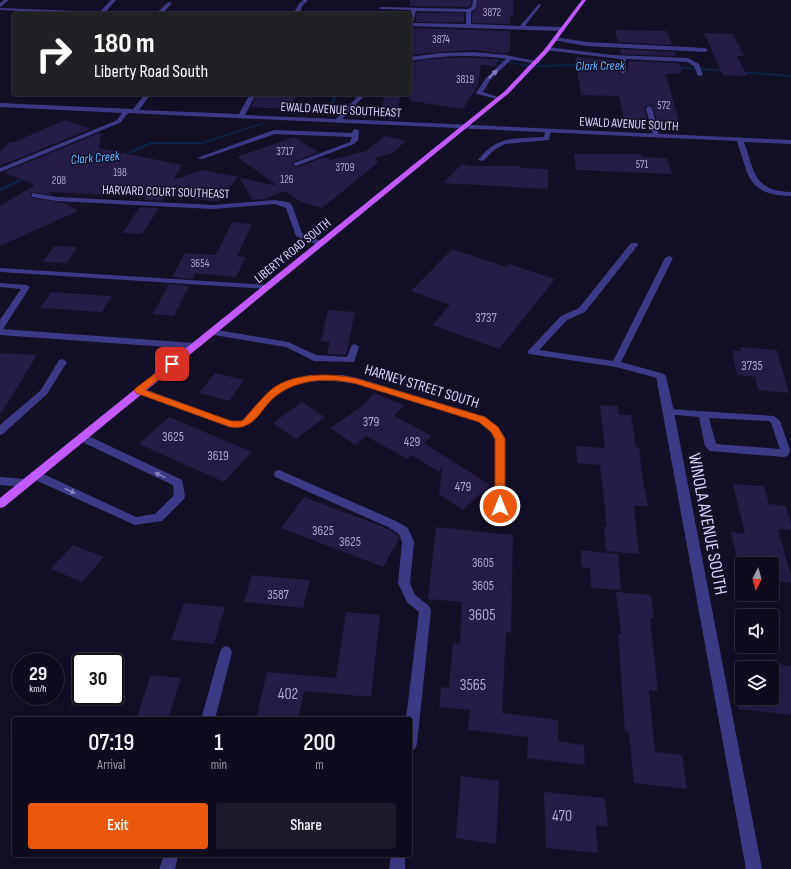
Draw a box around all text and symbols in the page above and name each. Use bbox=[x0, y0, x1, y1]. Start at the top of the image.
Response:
house number: 3872 bbox=[483, 6, 502, 19]
text: 180 m bbox=[94, 27, 154, 60]
icon: right bbox=[28, 28, 80, 80]
house number: 3874 bbox=[432, 33, 450, 46]
water label: Clark Creek bbox=[575, 58, 626, 74]
text: Liberty Road South bbox=[94, 61, 208, 82]
one-way arrow bbox=[488, 69, 499, 78]
house number: 3819 bbox=[456, 73, 474, 86]
street label: EWALD AVENUE SOUTHEAST bbox=[280, 99, 402, 121]
house number: 572 bbox=[657, 99, 671, 112]
street label: EWALD AVENUE SOUTH bbox=[579, 113, 679, 135]
house number: 3717 bbox=[276, 145, 294, 158]
water label: Clark Creek bbox=[70, 148, 121, 168]
house number: 571 bbox=[636, 158, 648, 171]
house number: 3709 bbox=[336, 161, 354, 174]
house number: 198 bbox=[113, 166, 127, 179]
house number: 126 bbox=[280, 173, 294, 186]
house number: 208 bbox=[52, 174, 66, 187]
street label: HARVARD COURT SOUTHEAST bbox=[102, 182, 230, 202]
street label: LIBERTY ROAD SOUTH bbox=[251, 215, 334, 286]
house number: 3654 bbox=[191, 257, 210, 270]
house number: 3737 bbox=[475, 310, 497, 326]
pin bbox=[155, 347, 189, 381]
icon: arrive bbox=[161, 353, 183, 375]
house number: 3735 bbox=[741, 358, 763, 374]
street label: HARNEY STREET SOUTH bbox=[362, 360, 481, 413]
house number: 379 bbox=[363, 414, 379, 430]
house number: 3625 bbox=[162, 429, 184, 445]
house number: 429 bbox=[404, 434, 421, 450]
house number: 3619 bbox=[207, 448, 229, 464]
street label: WINOLA AVENUE SOUTH bbox=[683, 452, 732, 597]
one-way arrow bbox=[154, 472, 166, 478]
house number: 479 bbox=[455, 479, 471, 495]
position arrow bbox=[479, 485, 521, 527]
one-way arrow bbox=[65, 489, 77, 495]
house number: 3625 bbox=[312, 523, 334, 539]
house number: 3625 bbox=[339, 534, 361, 550]
house number: 3605 bbox=[472, 555, 494, 571]
north arrow bbox=[735, 557, 779, 601]
map controls bbox=[735, 557, 779, 705]
house number: 3605 bbox=[472, 578, 494, 594]
house number: 3587 bbox=[267, 587, 290, 603]
house number: 3605 bbox=[468, 606, 496, 625]
button: sound bbox=[735, 609, 779, 653]
speed limit sign: 30 bbox=[72, 653, 124, 705]
button: layers bbox=[735, 661, 779, 705]
text: 29 bbox=[29, 662, 47, 686]
house number: 3565 bbox=[460, 676, 486, 695]
text: km/h bbox=[29, 683, 47, 695]
house number: 402 bbox=[278, 685, 298, 704]
text: 07:19 bbox=[88, 728, 134, 757]
text: 1 bbox=[214, 728, 223, 757]
text: 200 bbox=[303, 728, 336, 757]
text: Arrival bbox=[97, 757, 125, 773]
text: min bbox=[211, 757, 227, 773]
text: m bbox=[315, 757, 324, 773]
button: Exit bbox=[28, 803, 208, 849]
button: Share bbox=[216, 803, 396, 849]
house number: 470 bbox=[552, 807, 572, 826]

